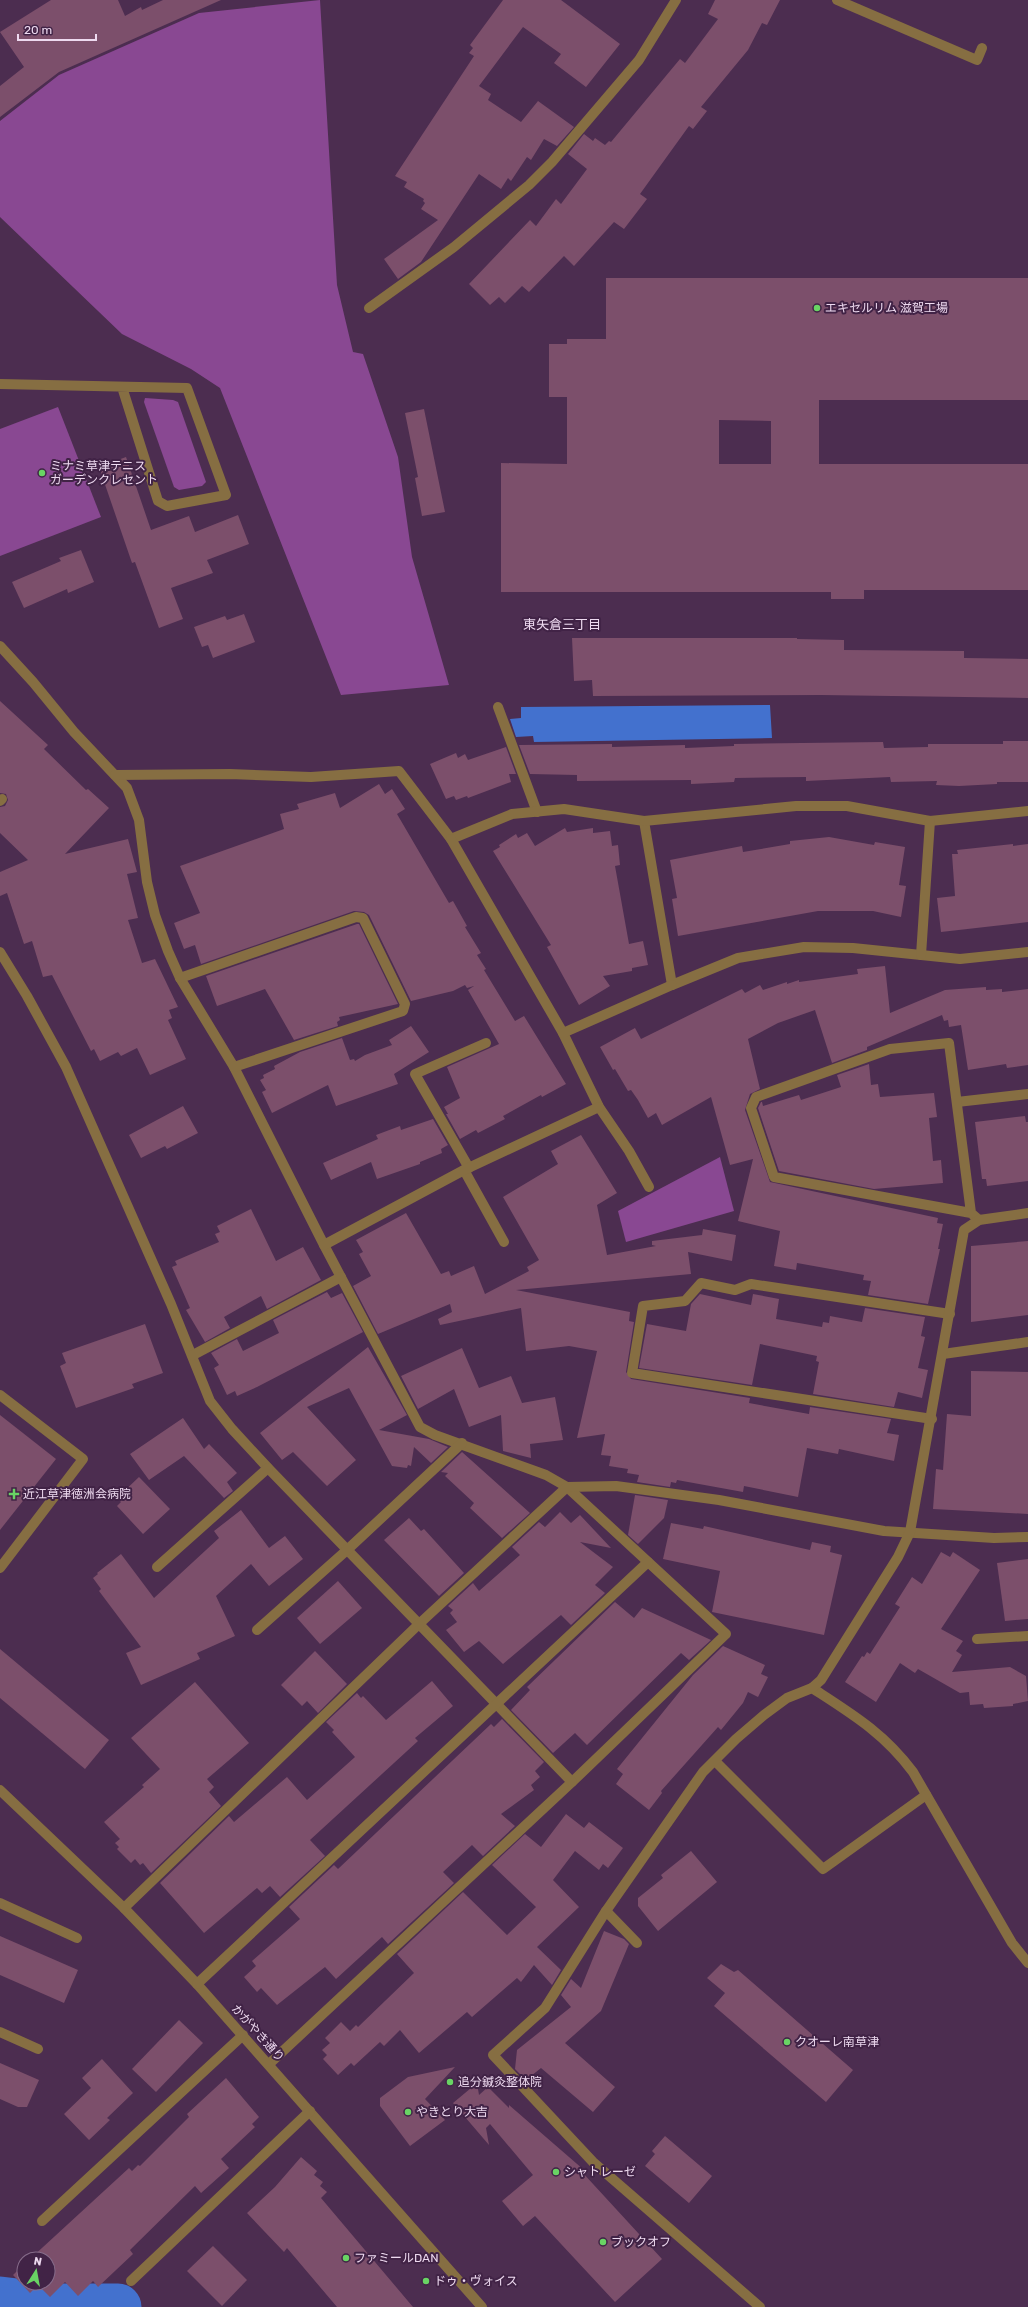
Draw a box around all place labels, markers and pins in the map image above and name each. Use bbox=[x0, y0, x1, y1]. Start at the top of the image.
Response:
place label: エキセルリム 滋賀工場 bbox=[825, 301, 948, 315]
marker: エキセルリム 滋賀工場 bbox=[812, 303, 822, 313]
place label: ミナミ草津テニス ガーデンクレセント bbox=[50, 459, 158, 487]
marker: ミナミ草津テニス ガーデンクレセント bbox=[37, 468, 47, 478]
place label: 近江草津徳洲会病院 bbox=[23, 1487, 131, 1501]
marker: 近江草津徳洲会病院 bbox=[8, 1488, 20, 1500]
place label: クオーレ南草津 bbox=[795, 2035, 879, 2049]
marker: クオーレ南草津 bbox=[782, 2037, 792, 2047]
place label: 追分鍼灸整体院 bbox=[458, 2075, 542, 2089]
marker: 追分鍼灸整体院 bbox=[445, 2077, 455, 2087]
place label: やきとり大吉 bbox=[416, 2105, 488, 2119]
marker: やきとり大吉 bbox=[403, 2107, 413, 2117]
place label: シャトレーゼ bbox=[564, 2165, 636, 2179]
marker: シャトレーゼ bbox=[551, 2167, 561, 2177]
place label: ブックオフ bbox=[611, 2235, 671, 2249]
marker: ブックオフ bbox=[598, 2237, 608, 2247]
place label: ファミールDAN bbox=[354, 2251, 439, 2265]
marker: ファミールDAN bbox=[341, 2253, 351, 2263]
place label: ドゥ・ヴォイス bbox=[434, 2274, 518, 2288]
marker: ドゥ・ヴォイス bbox=[421, 2276, 431, 2286]

